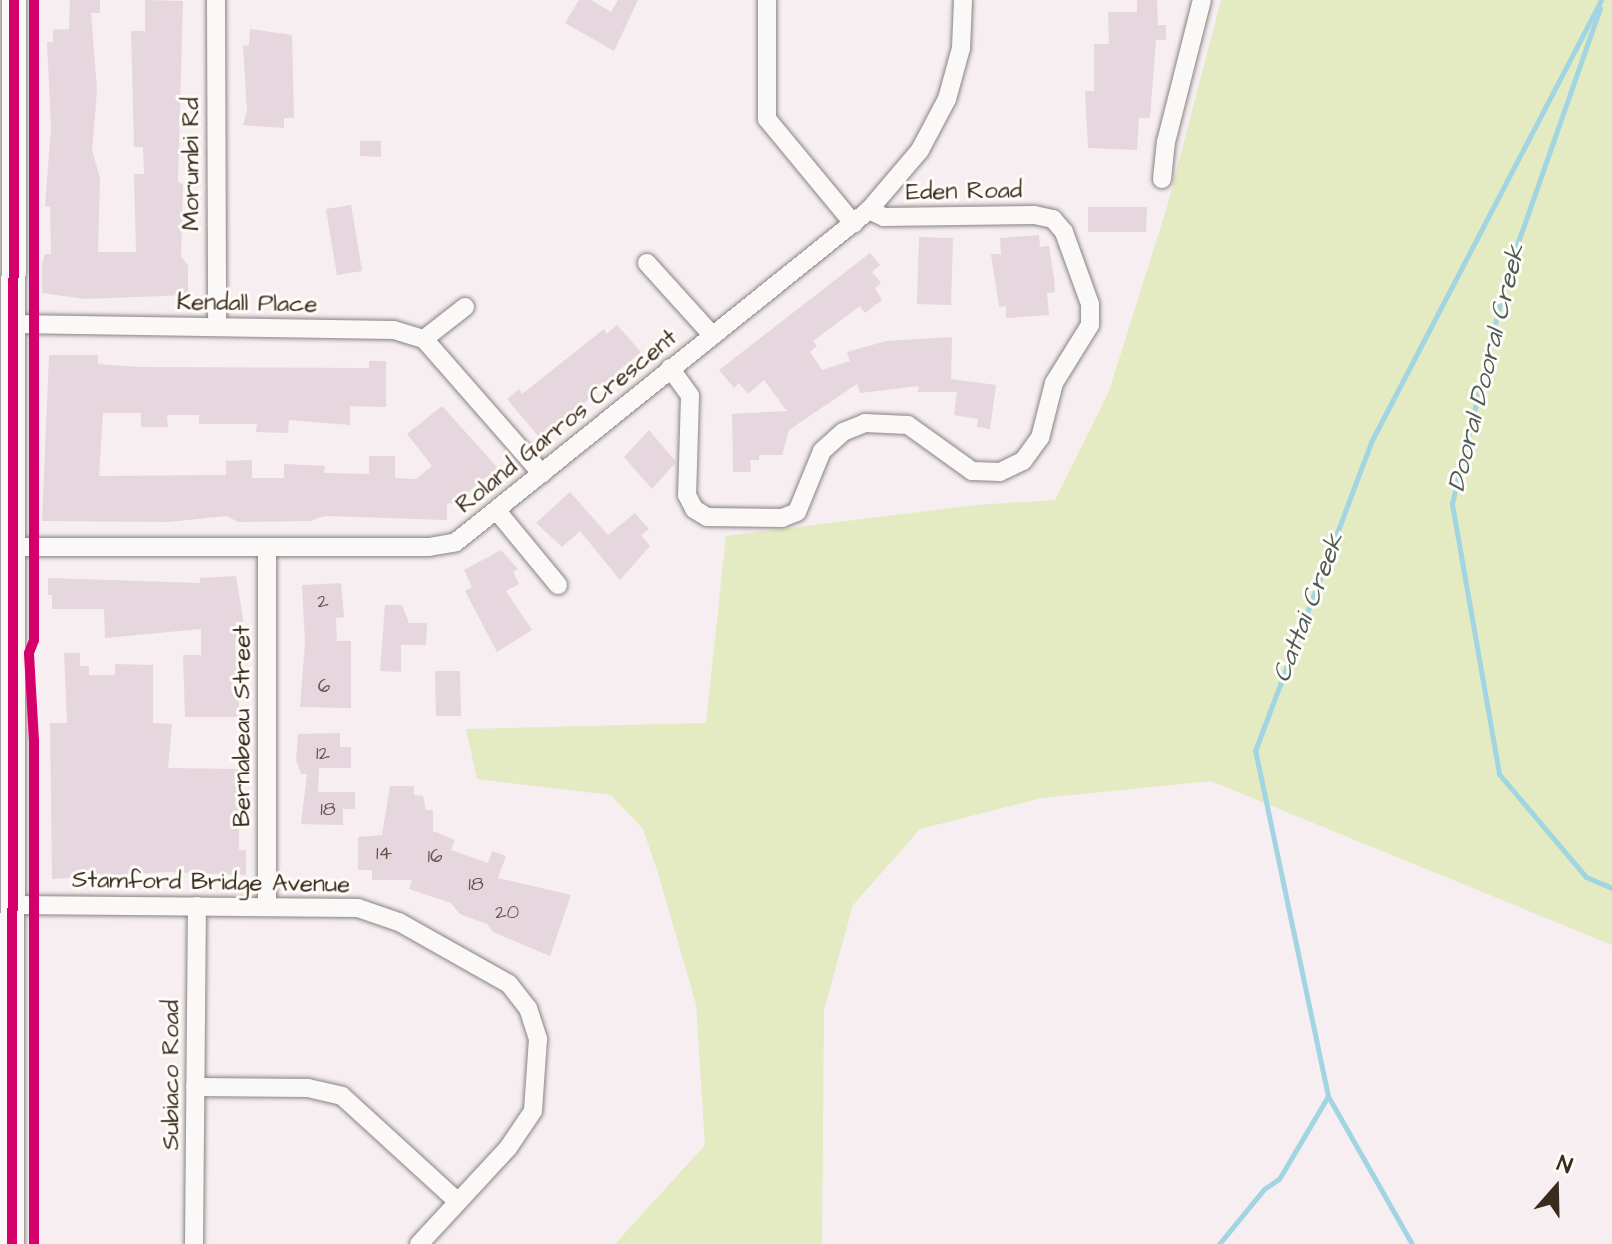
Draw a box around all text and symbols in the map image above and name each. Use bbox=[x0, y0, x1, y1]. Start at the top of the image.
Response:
street label: Morumbi Rd bbox=[178, 97, 206, 231]
street label: Eden Road bbox=[906, 177, 1022, 207]
water label: Dooral Dooral Creek bbox=[1441, 241, 1533, 495]
street label: Kendall Place bbox=[176, 288, 318, 320]
street label: Roland Garros Crescent bbox=[451, 324, 683, 520]
water label: Cattai Creek bbox=[1266, 529, 1352, 687]
house number: 2 bbox=[317, 589, 329, 613]
street label: Bernabeau Street bbox=[229, 625, 257, 827]
house number: 6 bbox=[318, 674, 330, 698]
house number: 12 bbox=[316, 741, 330, 765]
house number: 18 bbox=[320, 797, 336, 821]
house number: 14 bbox=[376, 841, 392, 865]
house number: 16 bbox=[427, 844, 443, 868]
street label: Stamford Bridge Avenue bbox=[72, 866, 350, 900]
house number: 18 bbox=[468, 872, 484, 896]
house number: 20 bbox=[495, 900, 519, 924]
street label: Subiaco Road bbox=[158, 1000, 186, 1150]
north arrow bbox=[1516, 1148, 1596, 1228]
text: N bbox=[1553, 1148, 1576, 1182]

